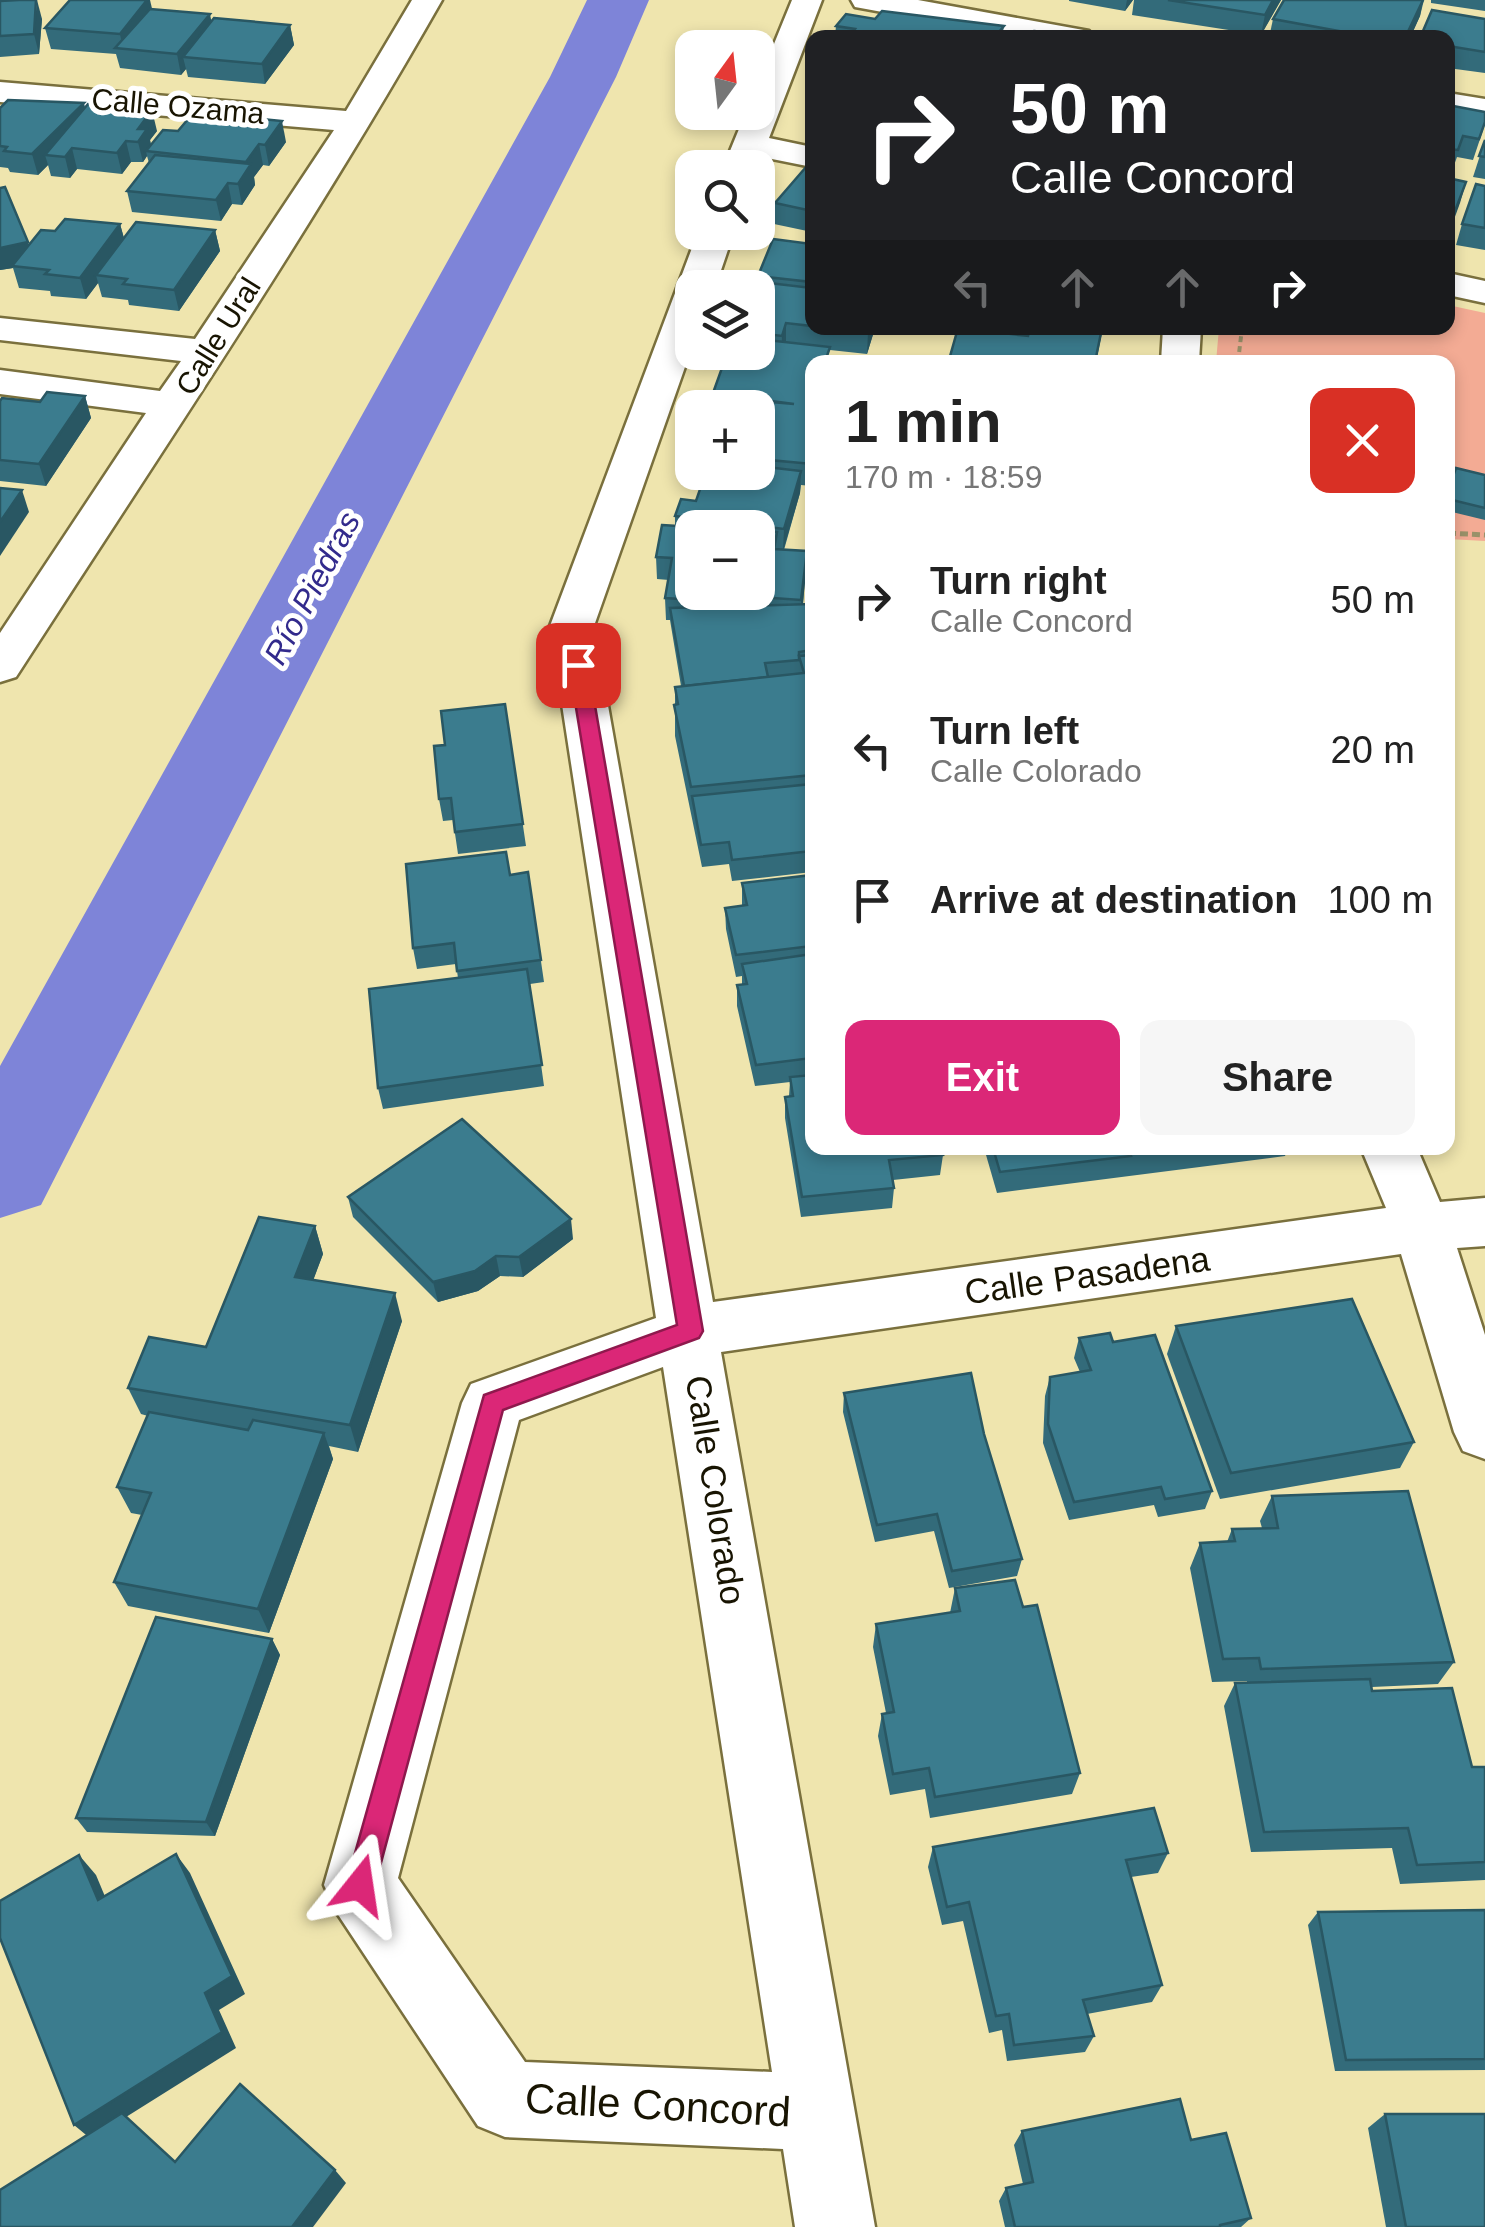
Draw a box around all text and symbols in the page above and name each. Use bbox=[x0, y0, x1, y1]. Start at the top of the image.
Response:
north arrow bbox=[675, 30, 775, 130]
map controls bbox=[675, 30, 775, 610]
icon: right bbox=[845, 70, 975, 200]
text: 50 m bbox=[1010, 70, 1170, 148]
street label: Calle Ozama bbox=[90, 82, 266, 130]
button: search bbox=[675, 150, 775, 250]
text: Calle Concord bbox=[1010, 152, 1295, 203]
icon: left bbox=[945, 260, 1000, 315]
icon: ahead bbox=[1050, 260, 1105, 315]
icon: ahead bbox=[1155, 260, 1210, 315]
icon: right bbox=[1260, 260, 1315, 315]
button: layers bbox=[675, 270, 775, 370]
street label: Calle Ural bbox=[169, 271, 267, 401]
text: 1 min bbox=[845, 388, 1002, 455]
button: close bbox=[1310, 388, 1415, 493]
button: + bbox=[675, 390, 775, 490]
text: 170 m · 18:59 bbox=[845, 459, 1042, 495]
water label: Río Piedras bbox=[257, 506, 367, 670]
button: − bbox=[675, 510, 775, 610]
text: Turn right bbox=[930, 560, 1107, 602]
icon: right bbox=[845, 573, 900, 628]
text: 50 m bbox=[1331, 579, 1415, 621]
text: Calle Concord bbox=[930, 603, 1133, 639]
pin bbox=[536, 623, 621, 708]
icon: arrive bbox=[551, 638, 606, 693]
text: Turn left bbox=[930, 710, 1079, 752]
icon: left bbox=[845, 723, 900, 778]
text: 20 m bbox=[1331, 729, 1415, 771]
text: Calle Colorado bbox=[930, 753, 1142, 789]
icon: arrive bbox=[845, 873, 900, 928]
text: Arrive at destination bbox=[930, 879, 1297, 921]
text: 100 m bbox=[1327, 879, 1433, 921]
button: Exit bbox=[845, 1020, 1120, 1135]
button: Share bbox=[1140, 1020, 1415, 1135]
street label: Calle Pasadena bbox=[962, 1238, 1213, 1312]
street label: Calle Colorado bbox=[679, 1373, 753, 1607]
position arrow bbox=[308, 1833, 412, 1937]
street label: Calle Concord bbox=[524, 2075, 792, 2135]

